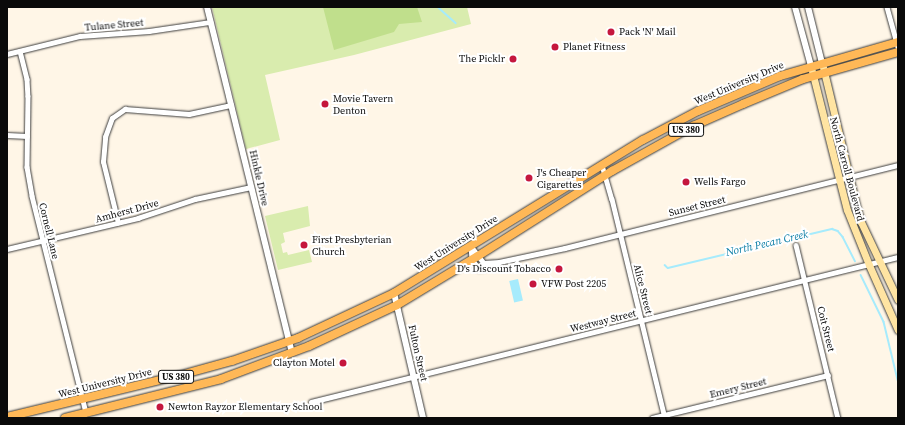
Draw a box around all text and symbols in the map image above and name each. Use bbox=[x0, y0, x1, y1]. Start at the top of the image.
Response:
street label: Tulane Street bbox=[84, 16, 144, 34]
place label: Pack 'N' Mail bbox=[619, 26, 676, 38]
marker: Pack 'N' Mail bbox=[606, 27, 616, 37]
place label: Planet Fitness bbox=[563, 41, 625, 53]
marker: Planet Fitness bbox=[550, 42, 560, 52]
place label: The Picklr bbox=[459, 53, 505, 65]
marker: The Picklr bbox=[508, 54, 518, 64]
street label: West University Drive bbox=[692, 59, 786, 107]
place label: Movie Tavern Denton bbox=[333, 92, 394, 116]
marker: Movie Tavern Denton bbox=[320, 99, 330, 109]
street label: North Carroll Boulevard bbox=[827, 116, 867, 222]
road number: US 380 bbox=[668, 123, 704, 137]
street label: Hinkle Drive bbox=[247, 149, 271, 207]
place label: J's Cheaper Cigarettes bbox=[537, 166, 586, 190]
marker: J's Cheaper Cigarettes bbox=[524, 173, 534, 183]
place label: Wells Fargo bbox=[694, 176, 746, 188]
marker: Wells Fargo bbox=[681, 177, 691, 187]
street label: Sunset Street bbox=[668, 193, 726, 219]
street label: Amherst Drive bbox=[94, 197, 160, 225]
street label: Cornell Lane bbox=[36, 202, 62, 260]
street label: West University Drive bbox=[412, 212, 500, 274]
water label: North Pecan Creek bbox=[725, 228, 809, 260]
place label: First Presbyterian Church bbox=[312, 233, 392, 256]
marker: First Presbyterian Church bbox=[299, 240, 309, 250]
place label: D's Discount Tobacco bbox=[457, 263, 551, 275]
street label: Alice Street bbox=[631, 263, 655, 315]
marker: D's Discount Tobacco bbox=[554, 264, 564, 274]
place label: VFW Post 2205 bbox=[541, 278, 607, 290]
marker: VFW Post 2205 bbox=[528, 279, 538, 289]
street label: Coit Street bbox=[815, 305, 837, 353]
street label: Westway Street bbox=[569, 307, 637, 335]
street label: Fulton Street bbox=[406, 324, 430, 382]
place label: Clayton Motel bbox=[273, 357, 335, 369]
marker: Clayton Motel bbox=[338, 358, 348, 368]
street label: West University Drive bbox=[57, 366, 153, 400]
road number: US 380 bbox=[158, 370, 194, 384]
street label: Emery Street bbox=[709, 375, 767, 401]
place label: Newton Rayzor Elementary School bbox=[168, 401, 322, 413]
marker: Newton Rayzor Elementary School bbox=[155, 402, 165, 412]

